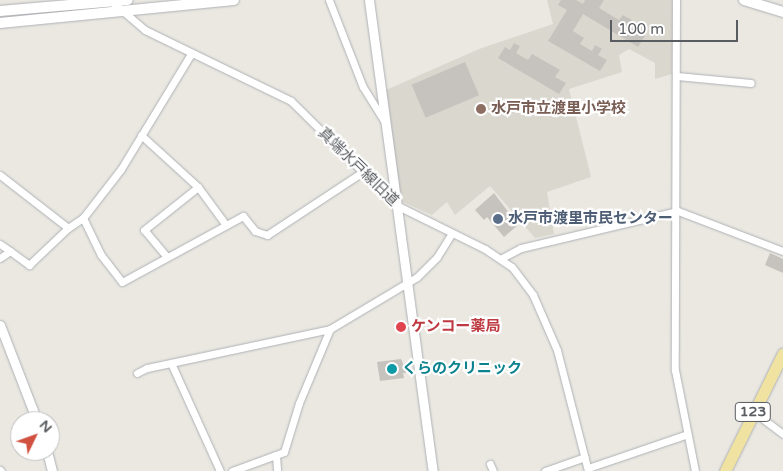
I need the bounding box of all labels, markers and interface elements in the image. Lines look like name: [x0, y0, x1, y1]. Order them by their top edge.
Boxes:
scale bar: [613, 10, 740, 42]
text: 100 m: [618, 20, 664, 38]
place label: 水戸市立渡里小学校: [491, 100, 626, 118]
marker: 水戸市立渡里小学校: [475, 103, 487, 115]
street label: 真端水戸線旧道: [314, 124, 402, 210]
place label: 水戸市渡里市民センター: [508, 210, 673, 228]
marker: 水戸市渡里市民センター: [492, 213, 504, 225]
place label: ケンコー薬局: [411, 318, 501, 336]
marker: ケンコー薬局: [395, 321, 407, 333]
place label: くらのクリニック: [402, 360, 522, 378]
marker: くらのクリニック: [386, 363, 398, 375]
road number: 123: [734, 401, 772, 424]
north arrow: [10, 411, 60, 461]
text: N: [36, 416, 56, 436]

